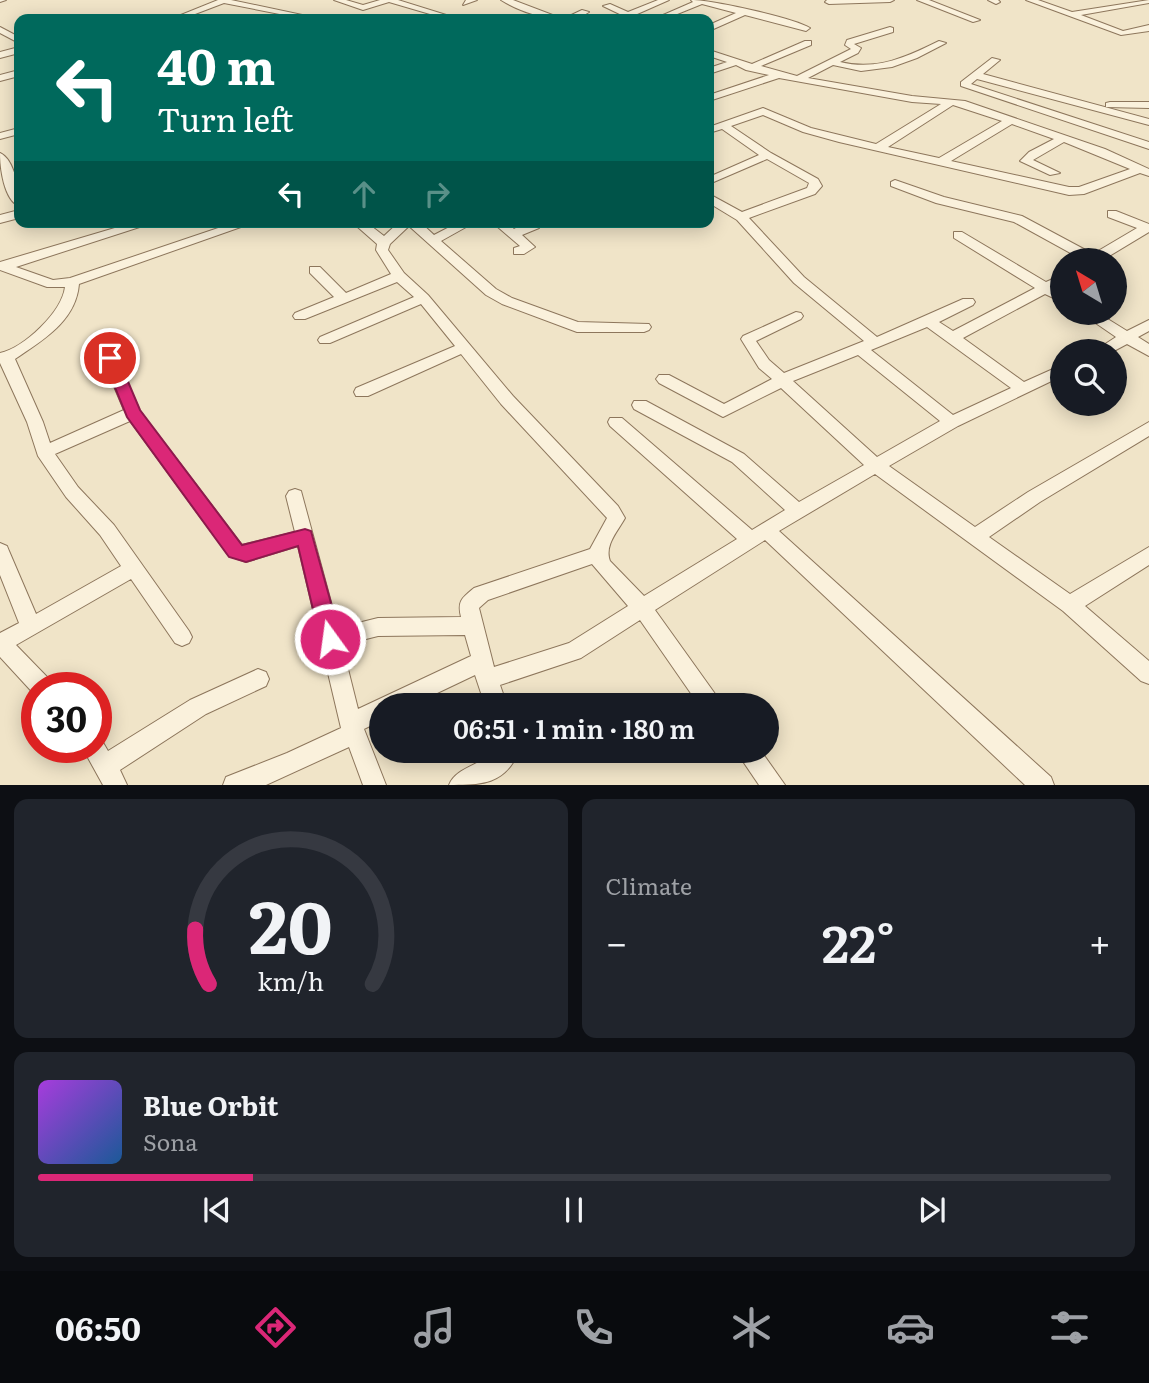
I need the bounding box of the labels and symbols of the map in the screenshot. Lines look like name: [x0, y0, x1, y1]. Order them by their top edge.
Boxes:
north arrow: [1050, 248, 1127, 326]
pin: [80, 328, 140, 388]
position arrow: [293, 602, 367, 676]
speed limit sign: 30: [21, 672, 112, 763]

